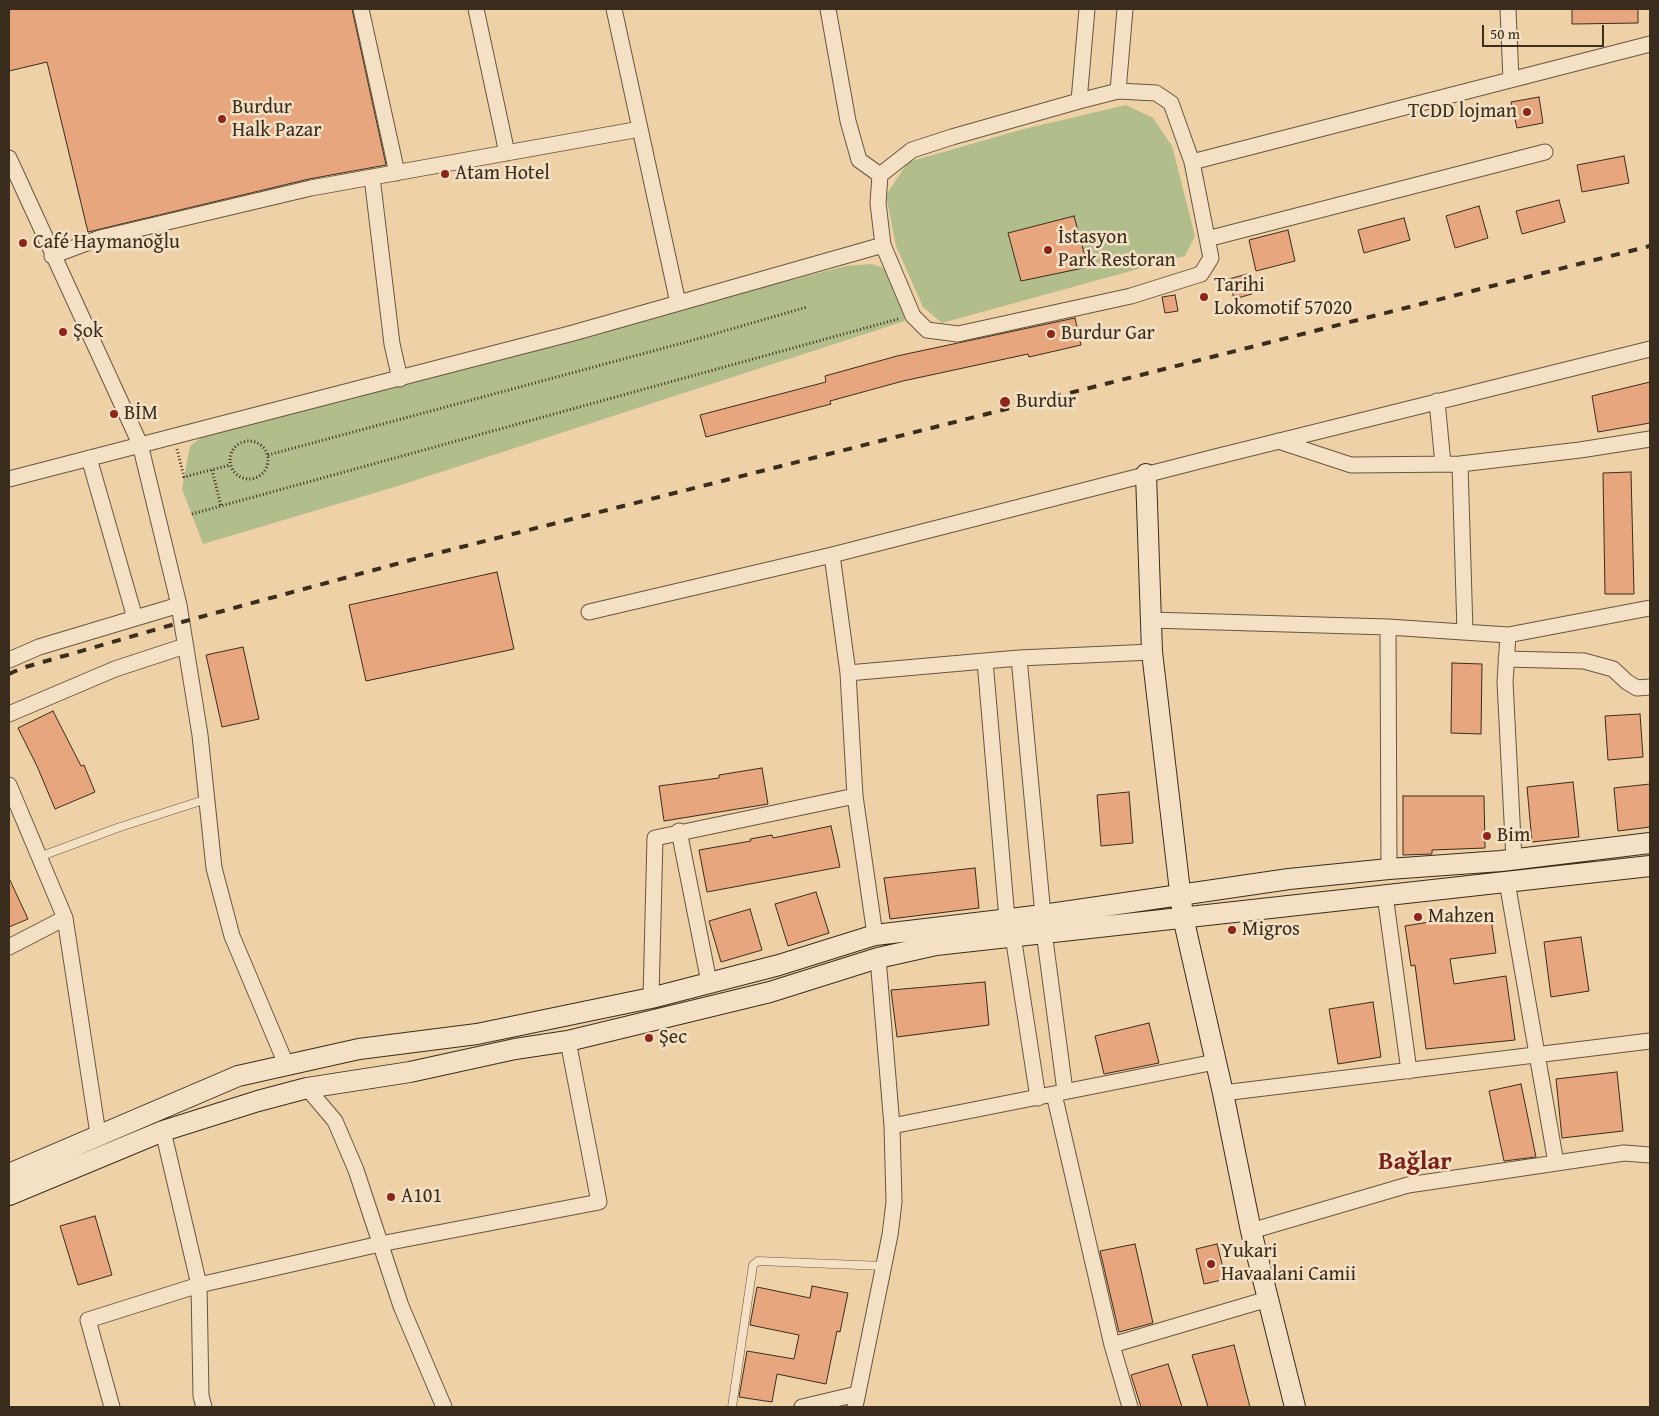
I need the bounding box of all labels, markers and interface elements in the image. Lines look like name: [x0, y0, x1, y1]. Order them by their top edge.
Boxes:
scale bar: [1484, 15, 1606, 47]
text: 50 m: [1490, 23, 1520, 44]
place label: Burdur Halk Pazar: [232, 96, 322, 143]
place label: TCDD lojman: [1408, 100, 1517, 124]
marker: TCDD lojman: [1521, 106, 1533, 118]
marker: Burdur Halk Pazar: [216, 113, 228, 125]
place label: Atam Hotel: [455, 162, 550, 186]
marker: Atam Hotel: [439, 168, 451, 180]
place label: İstasyon Park Restoran: [1058, 226, 1176, 273]
place label: Café Haymanoğlu: [33, 231, 180, 255]
marker: Café Haymanoğlu: [17, 237, 29, 249]
marker: İstasyon Park Restoran: [1042, 244, 1054, 256]
place label: Tarihi Lokomotif 57020: [1214, 274, 1352, 321]
marker: Tarihi Lokomotif 57020: [1198, 291, 1210, 303]
place label: Şok: [73, 320, 103, 344]
place label: Burdur Gar: [1061, 322, 1155, 346]
marker: Şok: [57, 326, 69, 338]
marker: Burdur Gar: [1045, 328, 1057, 340]
place label: Burdur: [1016, 390, 1076, 414]
marker: Burdur: [998, 395, 1012, 409]
place label: BİM: [124, 402, 158, 426]
marker: BİM: [108, 408, 120, 420]
place label: Bim: [1497, 824, 1530, 848]
marker: Bim: [1481, 830, 1493, 842]
place label: Mahzen: [1428, 905, 1494, 929]
marker: Mahzen: [1412, 911, 1424, 923]
place label: Migros: [1242, 918, 1300, 942]
marker: Migros: [1226, 924, 1238, 936]
place label: Şec: [659, 1026, 687, 1050]
marker: Şec: [643, 1032, 655, 1044]
district label: Bağlar: [1378, 1148, 1452, 1178]
place label: A101: [401, 1185, 442, 1209]
marker: A101: [385, 1191, 397, 1203]
place label: Yukari Havaalani Camii: [1221, 1240, 1356, 1287]
marker: Yukari Havaalani Camii: [1205, 1258, 1217, 1270]

